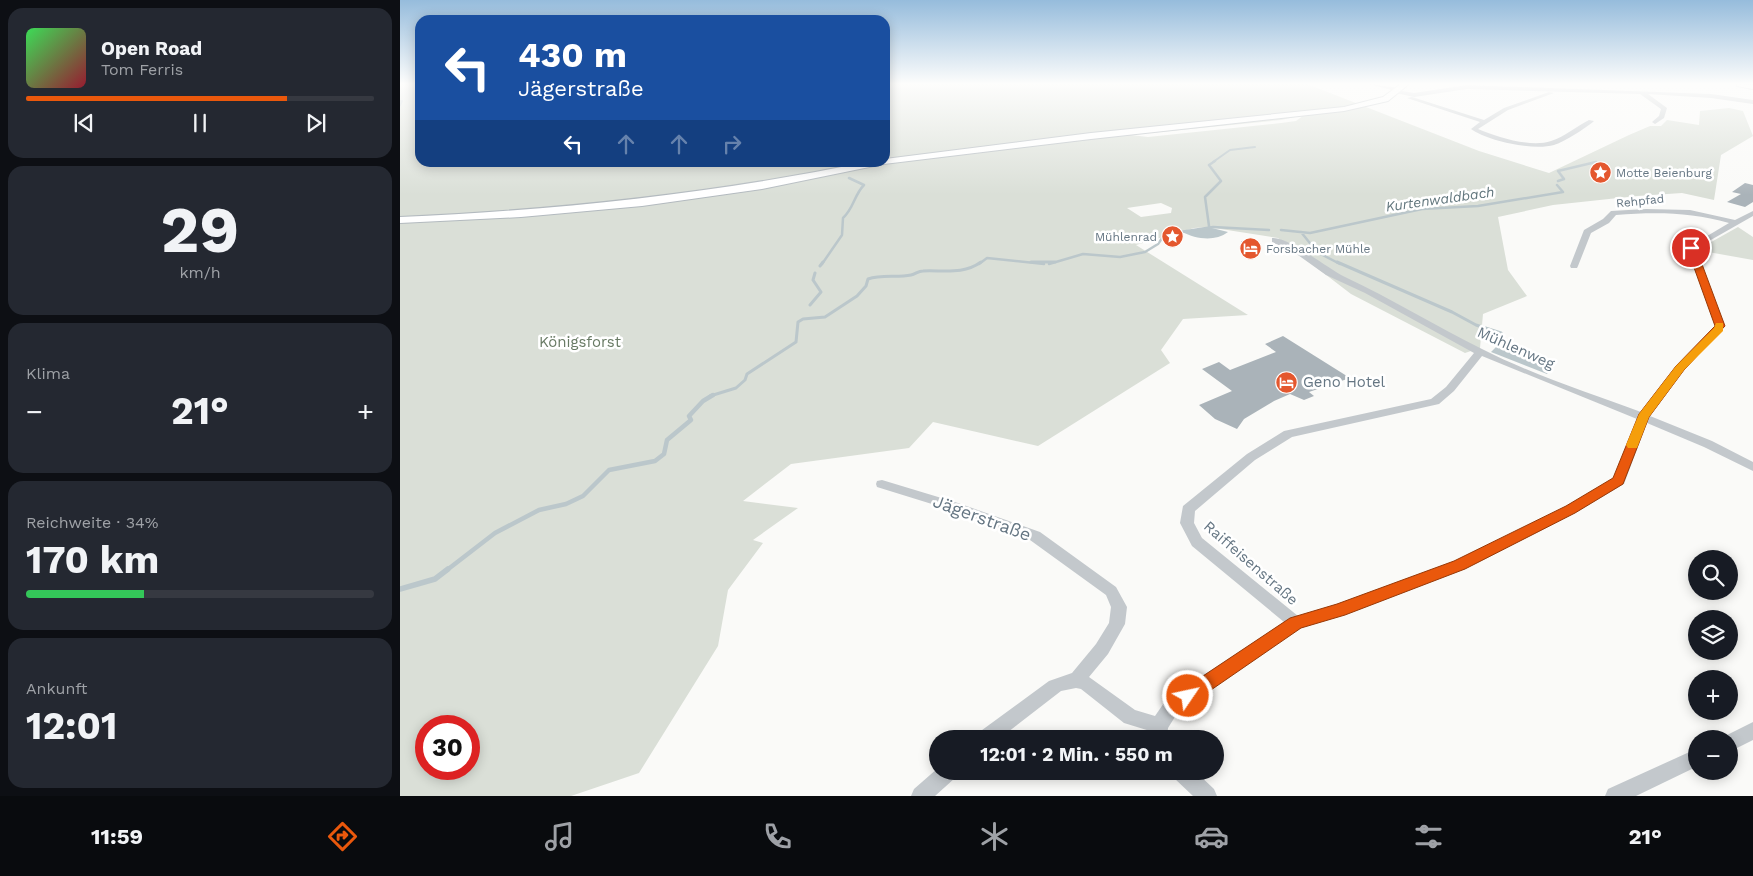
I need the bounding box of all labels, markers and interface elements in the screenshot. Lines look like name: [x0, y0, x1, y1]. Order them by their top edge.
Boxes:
text: 430 m: [518, 34, 627, 76]
icon: left: [435, 35, 500, 100]
text: Open Road: [101, 37, 202, 60]
text: Tom Ferris: [101, 60, 183, 79]
text: Jägerstraße: [518, 76, 644, 101]
icon: previous: [70, 109, 98, 137]
icon: pause: [186, 109, 214, 137]
icon: next: [302, 109, 330, 137]
icon: left: [559, 130, 587, 158]
icon: ahead: [612, 130, 640, 158]
icon: ahead: [665, 130, 693, 158]
icon: right: [718, 130, 746, 158]
place icon: Motte Beienburg: [1588, 161, 1612, 185]
place label: Motte Beienburg: [1616, 166, 1712, 180]
water label: Kurtenwaldbach: [1385, 183, 1495, 215]
text: 29: [161, 192, 239, 268]
street label: Rehpfad: [1615, 192, 1665, 210]
place icon: Mühlenrad: [1161, 225, 1185, 249]
pin: [1670, 227, 1712, 269]
place label: Mühlenrad: [1095, 230, 1157, 244]
icon: arrive: [1677, 234, 1705, 262]
hotel icon: Forsbacher Mühle: [1238, 237, 1262, 261]
place label: Forsbacher Mühle: [1266, 242, 1371, 256]
text: km/h: [179, 263, 221, 282]
street label: Mühlenweg: [1475, 323, 1557, 373]
park label: Königsforst: [539, 333, 622, 351]
text: Klima: [26, 364, 70, 383]
hotel icon: Geno Hotel: [1275, 370, 1299, 394]
place label: Geno Hotel: [1303, 373, 1386, 391]
text: 21°: [171, 389, 229, 433]
text: −: [26, 395, 43, 428]
text: +: [357, 395, 374, 428]
street label: Jägerstraße: [930, 490, 1034, 545]
text: Reichweite · 34%: [26, 513, 158, 532]
street label: Raiffeisenstraße: [1200, 517, 1302, 609]
text: 170 km: [26, 538, 159, 582]
map controls: [1688, 550, 1738, 780]
button: search: [1688, 550, 1738, 600]
button: layers: [1688, 610, 1738, 660]
position arrow: [1161, 669, 1213, 721]
button: +: [1688, 670, 1738, 720]
text: Ankunft: [26, 679, 87, 698]
text: 12:01: [26, 704, 117, 748]
speed limit sign: 30: [415, 715, 480, 780]
button: −: [1688, 730, 1738, 780]
text: 12:01 · 2 Min. · 550 m: [980, 743, 1173, 766]
icon: directions: [325, 819, 360, 854]
icon: music: [542, 819, 577, 854]
icon: phone: [760, 819, 795, 854]
icon: climate: [977, 819, 1012, 854]
icon: car: [1194, 819, 1229, 854]
icon: filters: [1411, 819, 1446, 854]
text: 11:59: [91, 824, 143, 849]
text: 21°: [1628, 824, 1662, 849]

